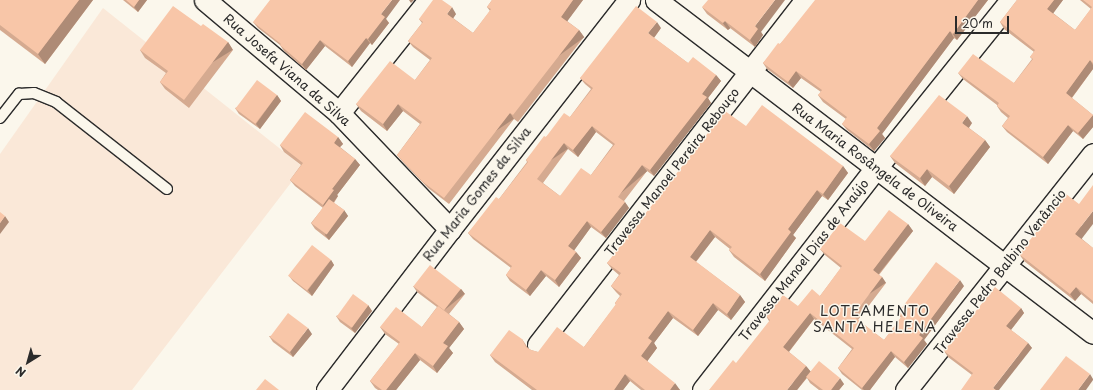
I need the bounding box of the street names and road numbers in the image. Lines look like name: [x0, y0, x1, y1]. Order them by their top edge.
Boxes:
street label: Rua Josefa Viana da Silva: [220, 10, 354, 130]
street label: Travessa Manoel Pereira Rebouço: [601, 84, 743, 260]
street label: Rua Maria Rosângela de Oliveira: [788, 99, 962, 235]
street label: Rua Maria Gomes da Silva: [419, 123, 535, 265]
street label: Travessa Manoel Dias de Araújo: [735, 175, 873, 345]
street label: Travessa Pedro Balbino Venâncio: [930, 186, 1070, 358]

